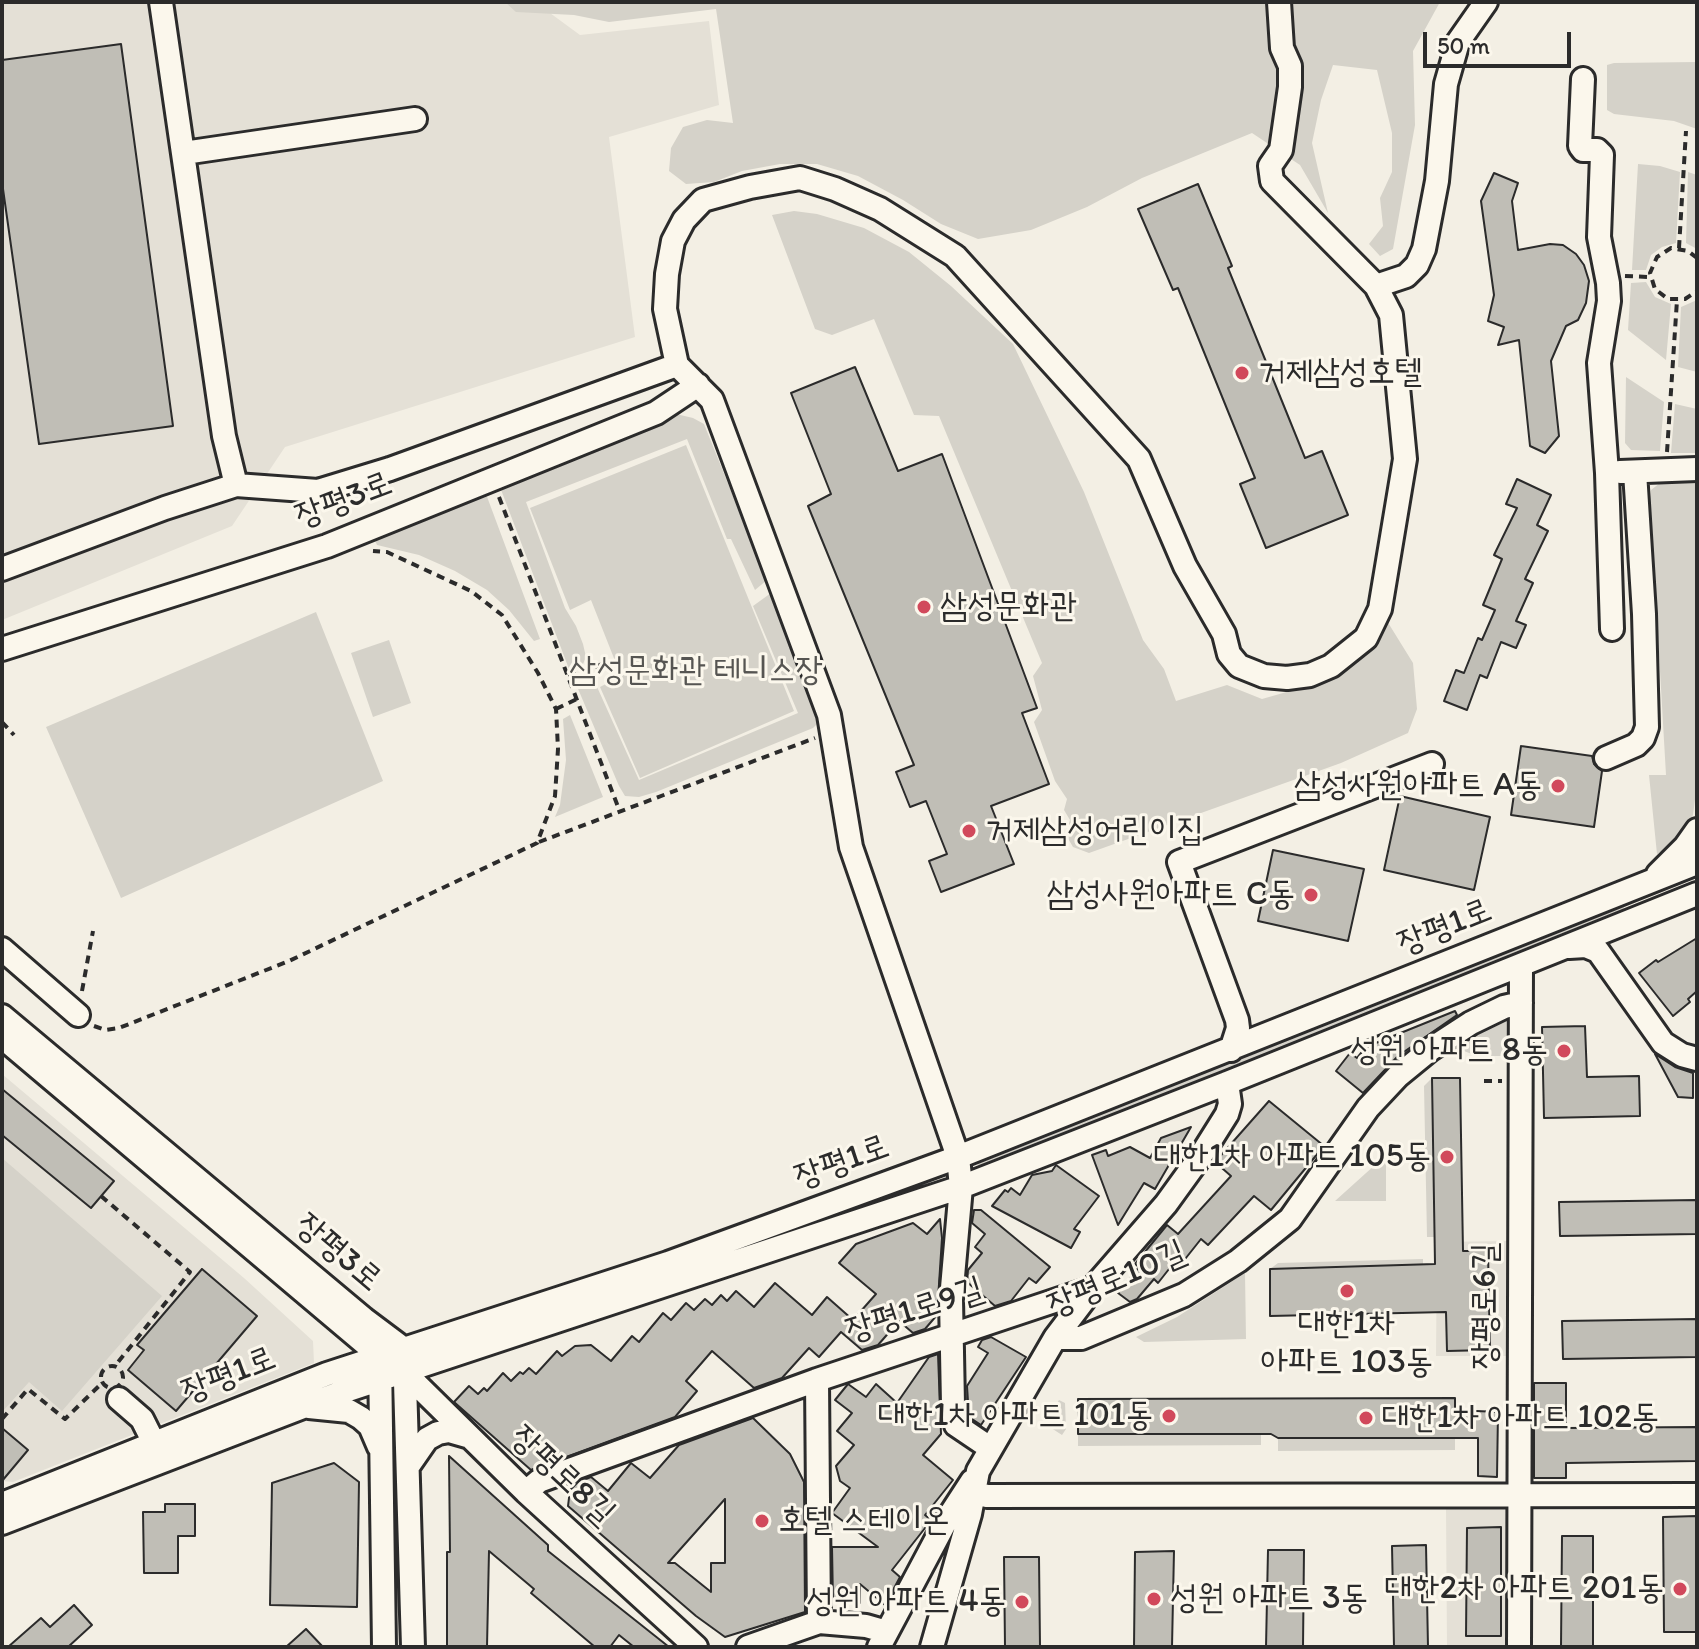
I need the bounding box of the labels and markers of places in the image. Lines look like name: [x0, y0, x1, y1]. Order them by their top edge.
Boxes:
place label: 거제삼성호텔: [1258, 353, 1422, 393]
marker: 거제삼성호텔: [1233, 364, 1251, 382]
place label: 삼성문화관: [940, 587, 1077, 627]
marker: 삼성문화관: [915, 598, 933, 616]
place label: 삼성사원아파트 A동: [1294, 766, 1542, 806]
marker: 삼성사원아파트 A동: [1549, 777, 1567, 795]
place label: 거제삼성어린이집: [985, 811, 1204, 851]
marker: 거제삼성어린이집: [960, 822, 978, 840]
place label: 삼성사원아파트 C동: [1047, 875, 1295, 915]
marker: 삼성사원아파트 C동: [1302, 886, 1320, 904]
place label: 성원 아파트 8동: [1350, 1031, 1548, 1071]
marker: 성원 아파트 8동: [1555, 1042, 1573, 1060]
place label: 대한1차 아파트 105동: [1154, 1137, 1431, 1177]
marker: 대한1차 아파트 105동: [1438, 1148, 1456, 1166]
marker: 대한1차 아파트 103동: [1338, 1282, 1356, 1300]
place label: 대한1차 아파트 103동: [1261, 1304, 1433, 1384]
place label: 대한1차 아파트 101동: [878, 1396, 1153, 1436]
place label: 대한1차 아파트 102동: [1382, 1398, 1659, 1438]
marker: 대한1차 아파트 101동: [1160, 1407, 1178, 1425]
marker: 대한1차 아파트 102동: [1357, 1409, 1375, 1427]
place label: 호텔 스테이온: [778, 1501, 950, 1541]
marker: 호텔 스테이온: [753, 1512, 771, 1530]
place label: 대한2차 아파트 201동: [1385, 1569, 1664, 1609]
place label: 성원 아파트 3동: [1170, 1579, 1368, 1619]
marker: 대한2차 아파트 201동: [1671, 1580, 1689, 1598]
place label: 성원 아파트 4동: [806, 1582, 1006, 1622]
marker: 성원 아파트 3동: [1145, 1590, 1163, 1608]
marker: 성원 아파트 4동: [1013, 1593, 1031, 1611]

